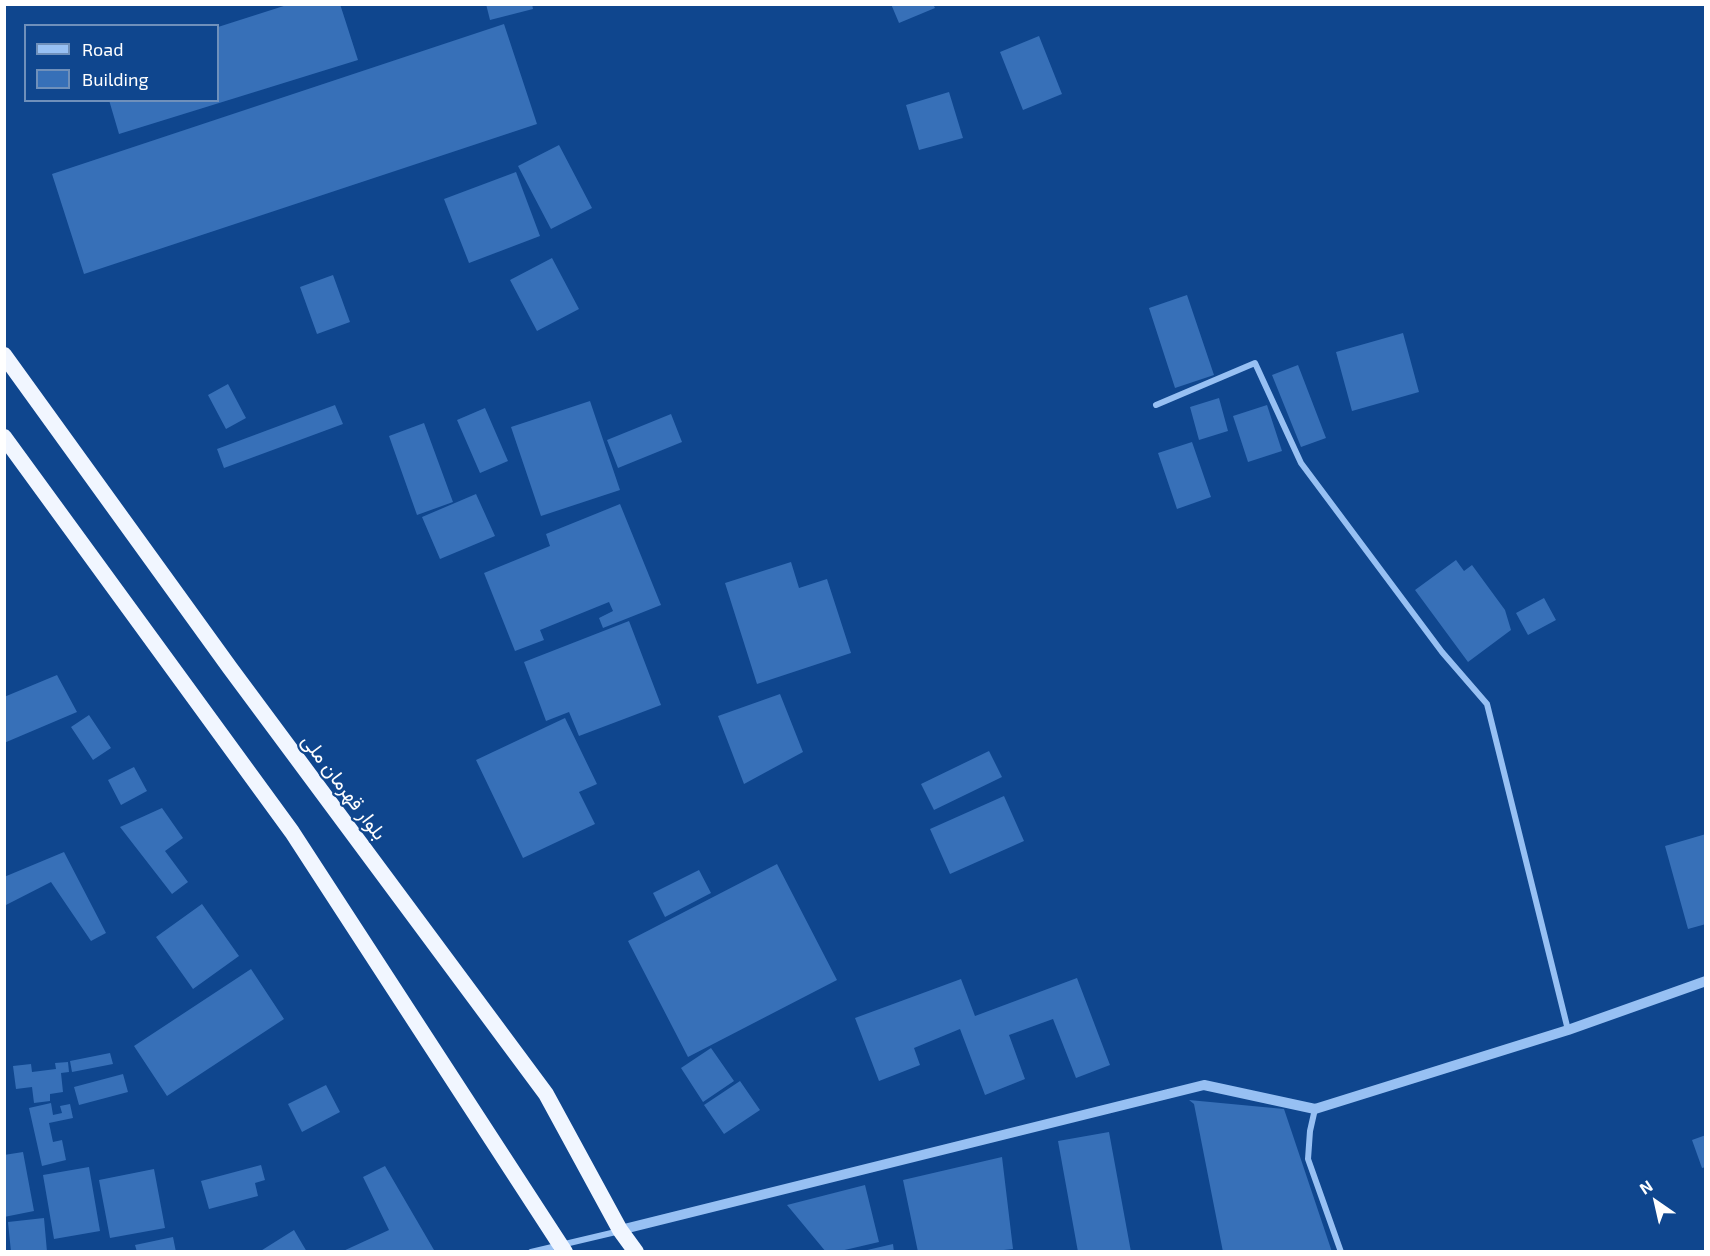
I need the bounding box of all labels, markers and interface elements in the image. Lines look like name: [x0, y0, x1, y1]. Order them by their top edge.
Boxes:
legend: [24, 24, 219, 102]
text: Road: [82, 38, 123, 60]
text: Building: [82, 68, 149, 90]
street label: بلوار قهرمان ملی: [296, 729, 392, 845]
north arrow: [1626, 1172, 1686, 1232]
text: N: [1636, 1176, 1656, 1198]

